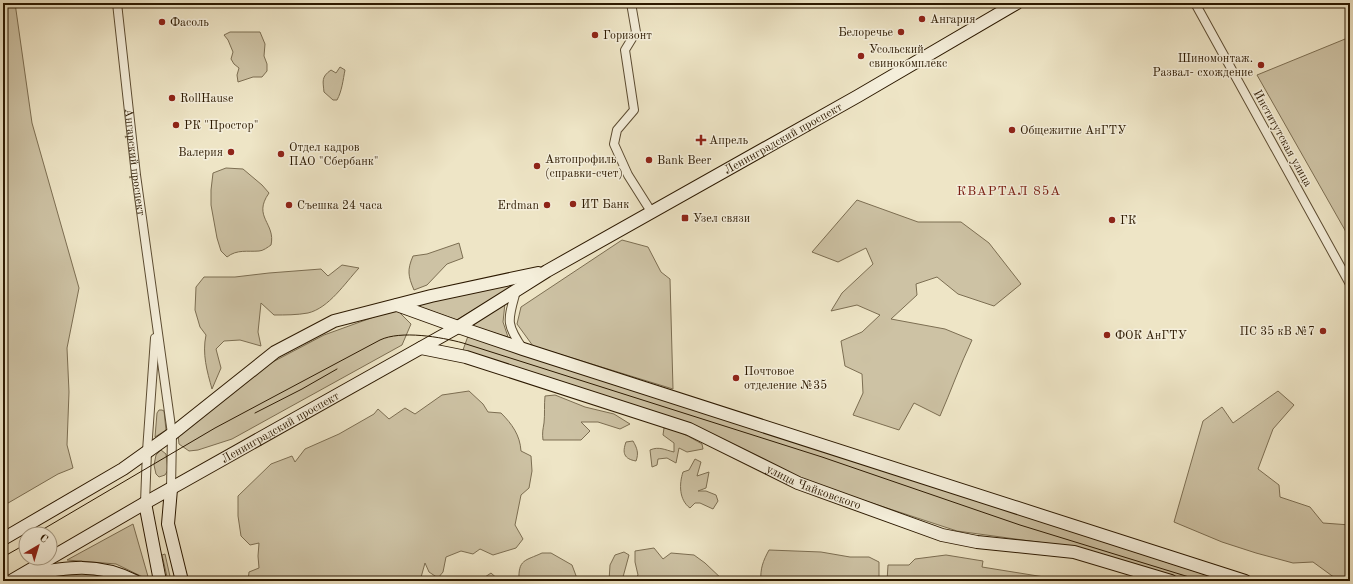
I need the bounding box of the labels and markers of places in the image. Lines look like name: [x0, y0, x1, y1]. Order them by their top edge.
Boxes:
marker: Ангария: [917, 14, 927, 24]
place label: Ангария: [930, 14, 975, 26]
marker: Фасоль: [157, 17, 167, 27]
place label: Фасоль: [170, 17, 209, 29]
place label: Белоречье: [838, 27, 893, 39]
marker: Белоречье: [896, 27, 906, 37]
marker: Горизонт: [590, 30, 600, 40]
place label: Горизонт: [603, 30, 652, 42]
place label: Усольский свинокомплекс: [869, 44, 947, 70]
marker: Усольский свинокомплекс: [856, 51, 866, 61]
place label: Шиномонтаж. Развал- схождение: [1152, 53, 1253, 79]
marker: Шиномонтаж. Развал- схождение: [1256, 60, 1266, 70]
marker: RollHause: [167, 93, 177, 103]
place label: RollHause: [180, 93, 234, 105]
marker: РК "Простор": [171, 120, 181, 130]
place label: РК "Простор": [184, 120, 258, 132]
marker: Общежитие АнГТУ: [1007, 125, 1017, 135]
place label: Общежитие АнГТУ: [1020, 125, 1126, 137]
marker: Апрель: [696, 135, 706, 145]
place label: Апрель: [709, 135, 749, 147]
place label: Отдел кадров ПАО "Сбербанк": [289, 142, 378, 168]
place label: Валерия: [178, 147, 223, 159]
marker: Валерия: [226, 147, 236, 157]
marker: Отдел кадров ПАО "Сбербанк": [276, 149, 286, 159]
place label: Автопрофиль (справки-счет): [545, 154, 623, 180]
marker: Bank Beer: [644, 155, 654, 165]
place label: Bank Beer: [657, 155, 712, 167]
marker: Автопрофиль (справки-счет): [532, 161, 542, 171]
marker: ИТ Банк: [568, 199, 578, 209]
place label: ИТ Банк: [581, 199, 629, 211]
marker: Съешка 24 часа: [284, 200, 294, 210]
place label: Съешка 24 часа: [297, 200, 382, 212]
place label: Erdman: [498, 200, 540, 212]
marker: Erdman: [542, 200, 552, 210]
marker: Узел связи: [680, 213, 690, 223]
place label: Узел связи: [693, 213, 750, 225]
marker: ГК: [1107, 215, 1117, 225]
place label: ГК: [1120, 215, 1137, 227]
place label: ПС 35 кВ №7: [1239, 325, 1315, 338]
marker: ПС 35 кВ №7: [1318, 326, 1328, 336]
marker: ФОК АнГТУ: [1102, 330, 1112, 340]
place label: ФОК АнГТУ: [1115, 330, 1187, 342]
place label: Почтовое отделение №35: [744, 366, 827, 392]
marker: Почтовое отделение №35: [731, 373, 741, 383]

